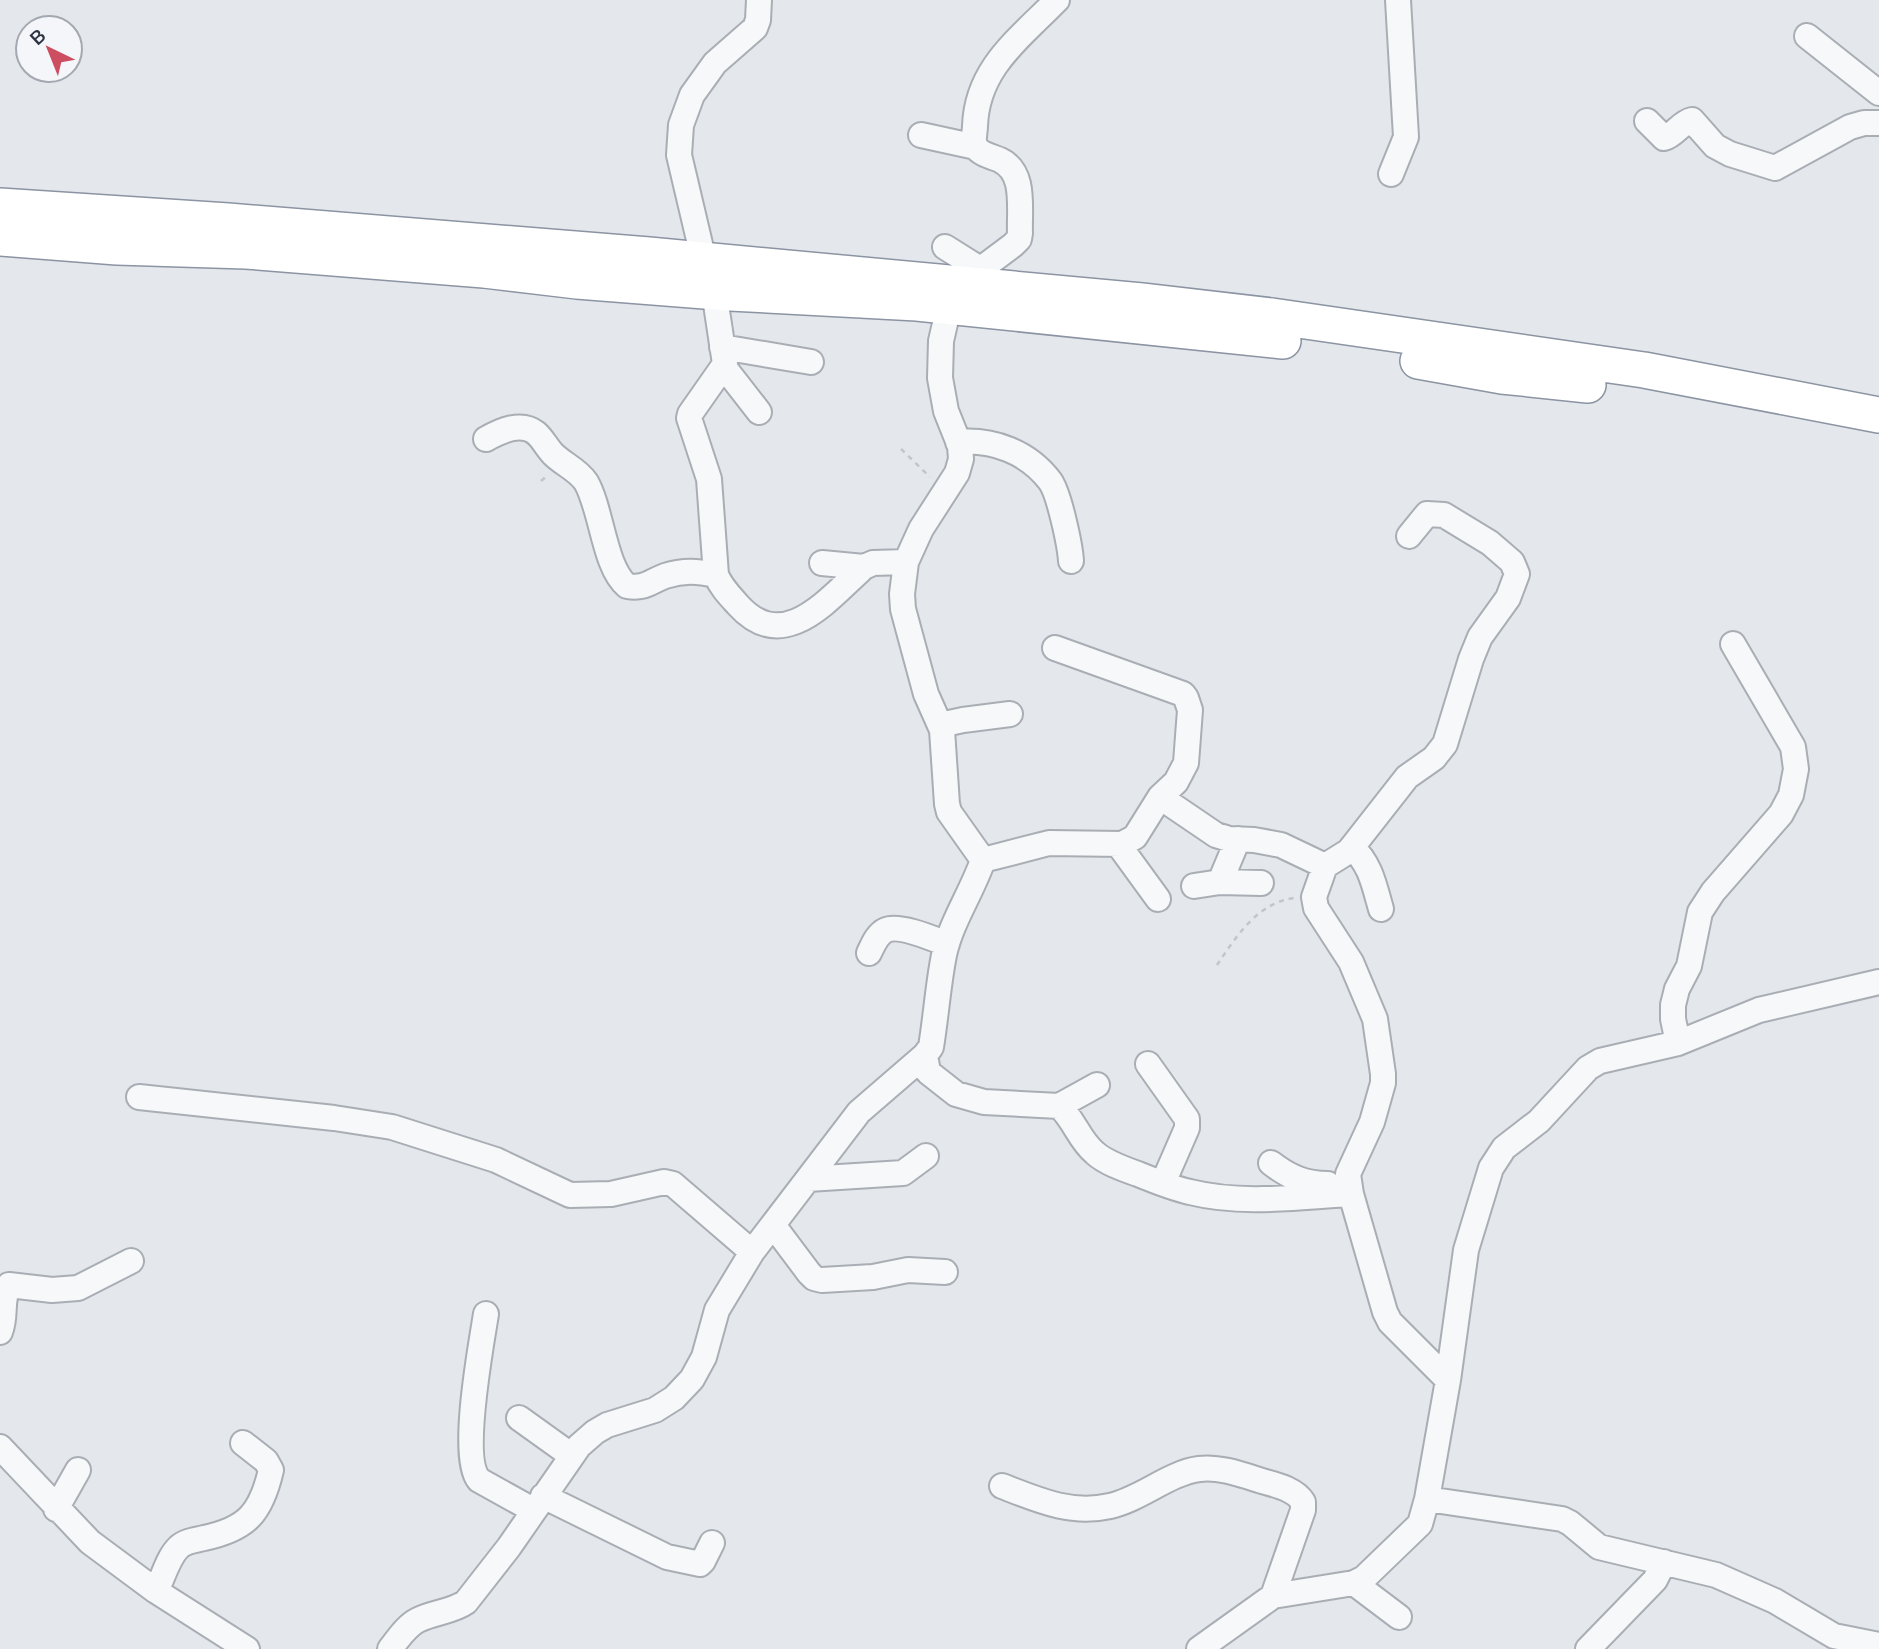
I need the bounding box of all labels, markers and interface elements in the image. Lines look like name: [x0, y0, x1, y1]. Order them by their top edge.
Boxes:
north arrow: [14, 14, 84, 84]
text: B: [24, 23, 52, 51]

